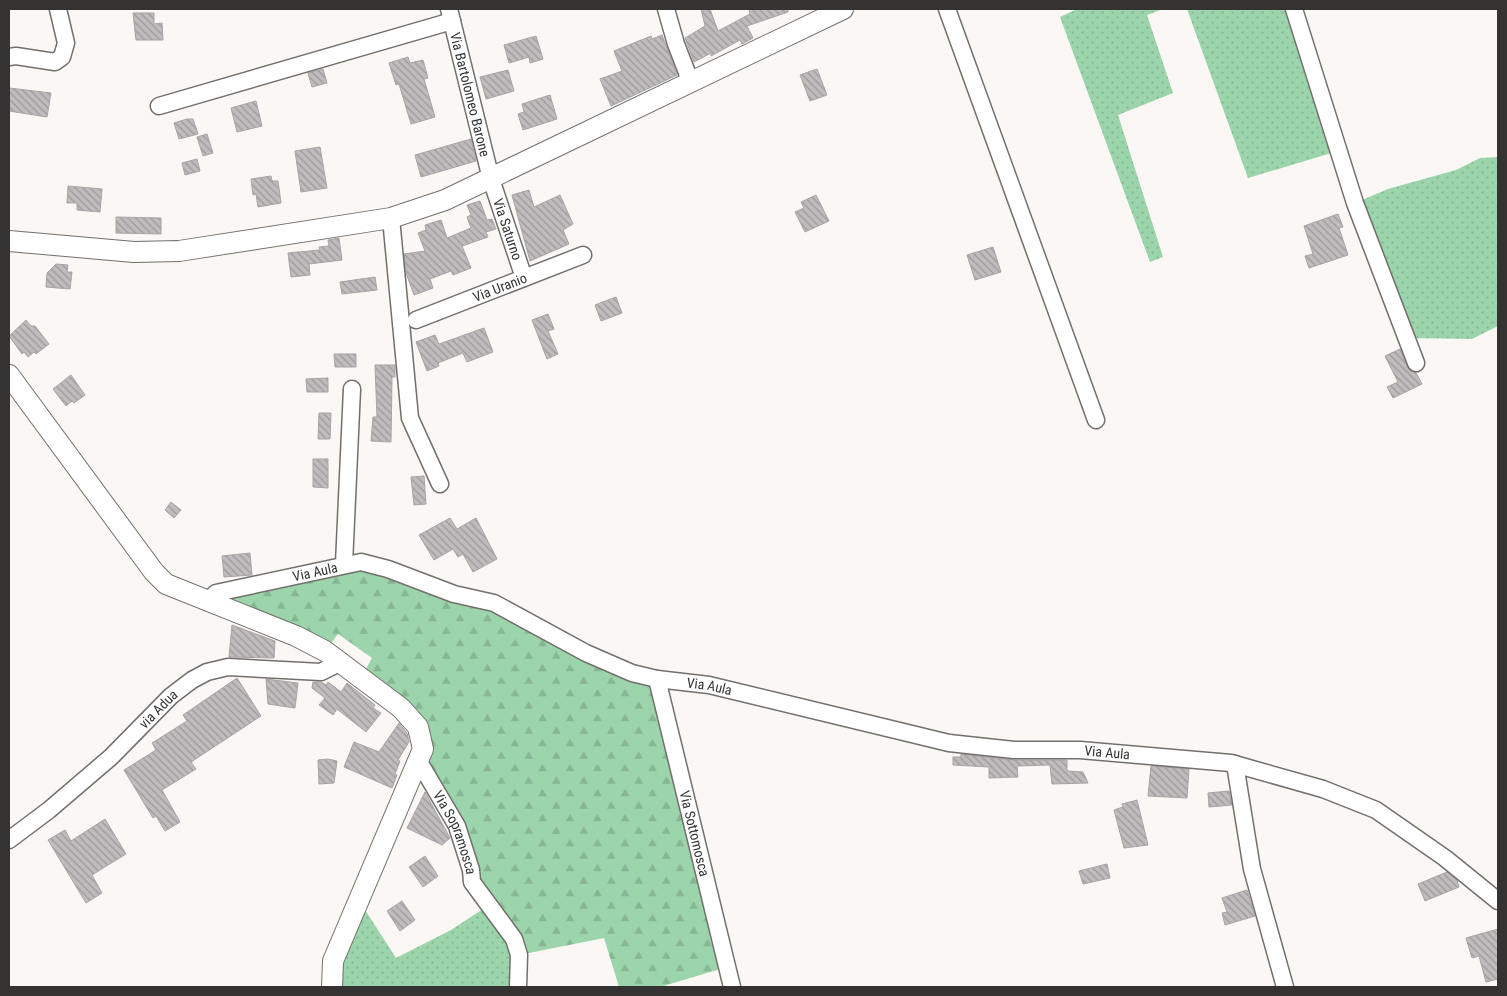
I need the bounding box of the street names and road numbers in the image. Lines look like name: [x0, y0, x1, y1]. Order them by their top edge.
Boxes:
street label: Via Bartolomeo Barone: [447, 31, 493, 159]
street label: Via Saturno: [490, 196, 525, 262]
street label: Via Uranio: [471, 270, 529, 305]
street label: Via Aula: [291, 559, 339, 584]
street label: Via Aula: [686, 675, 734, 698]
street label: via Adua: [136, 686, 180, 732]
street label: Via Aula: [1084, 742, 1131, 762]
street label: Via Sopramosca: [430, 788, 479, 875]
street label: Via Sottomosca: [676, 789, 713, 878]

